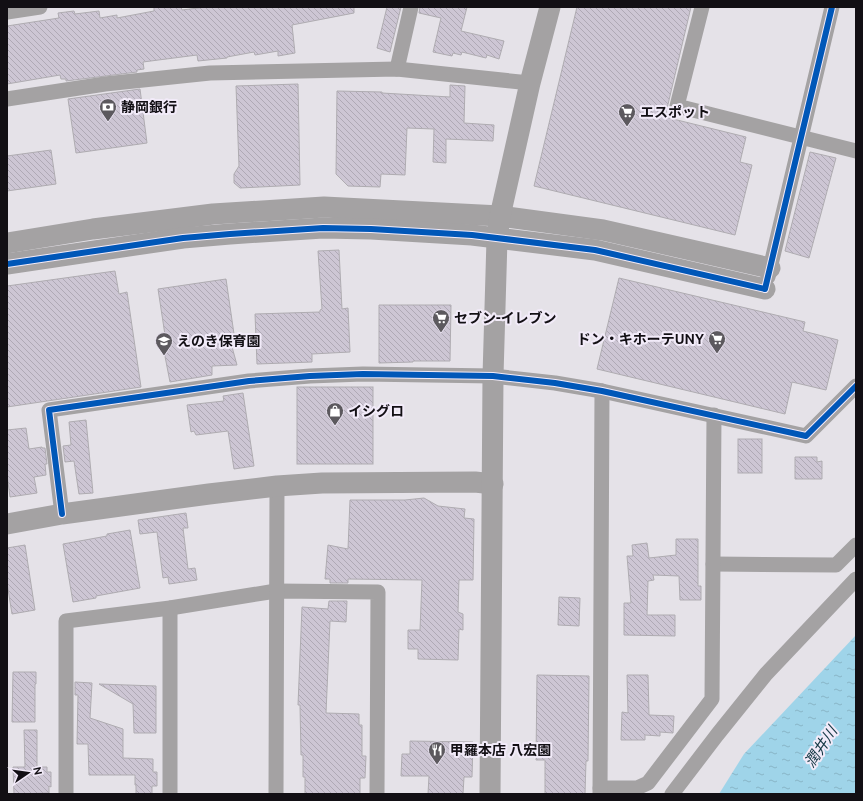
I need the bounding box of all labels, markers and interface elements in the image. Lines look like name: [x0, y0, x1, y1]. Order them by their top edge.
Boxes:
bank icon: 静岡銀行: [98, 97, 118, 122]
place label: 静岡銀行: [121, 99, 177, 115]
supermarket icon: エスポット: [617, 102, 637, 127]
place label: エスポット: [640, 104, 710, 120]
supermarket icon: セブン-イレブン: [431, 308, 451, 333]
place label: セブン-イレブン: [454, 310, 557, 326]
supermarket icon: ドン・キホーテUNY: [707, 329, 727, 354]
school or university icon: えのき保育園: [154, 331, 174, 356]
place label: ドン・キホーテUNY: [577, 331, 704, 347]
place label: えのき保育園: [177, 333, 261, 349]
shop icon: イシグロ: [325, 401, 345, 426]
place label: イシグロ: [348, 403, 404, 419]
water label: 潤井川: [801, 722, 841, 770]
restaurant icon: 甲羅本店 八宏園: [427, 740, 447, 765]
place label: 甲羅本店 八宏園: [450, 742, 551, 758]
north arrow: [8, 753, 48, 793]
text: N: [31, 765, 45, 776]

